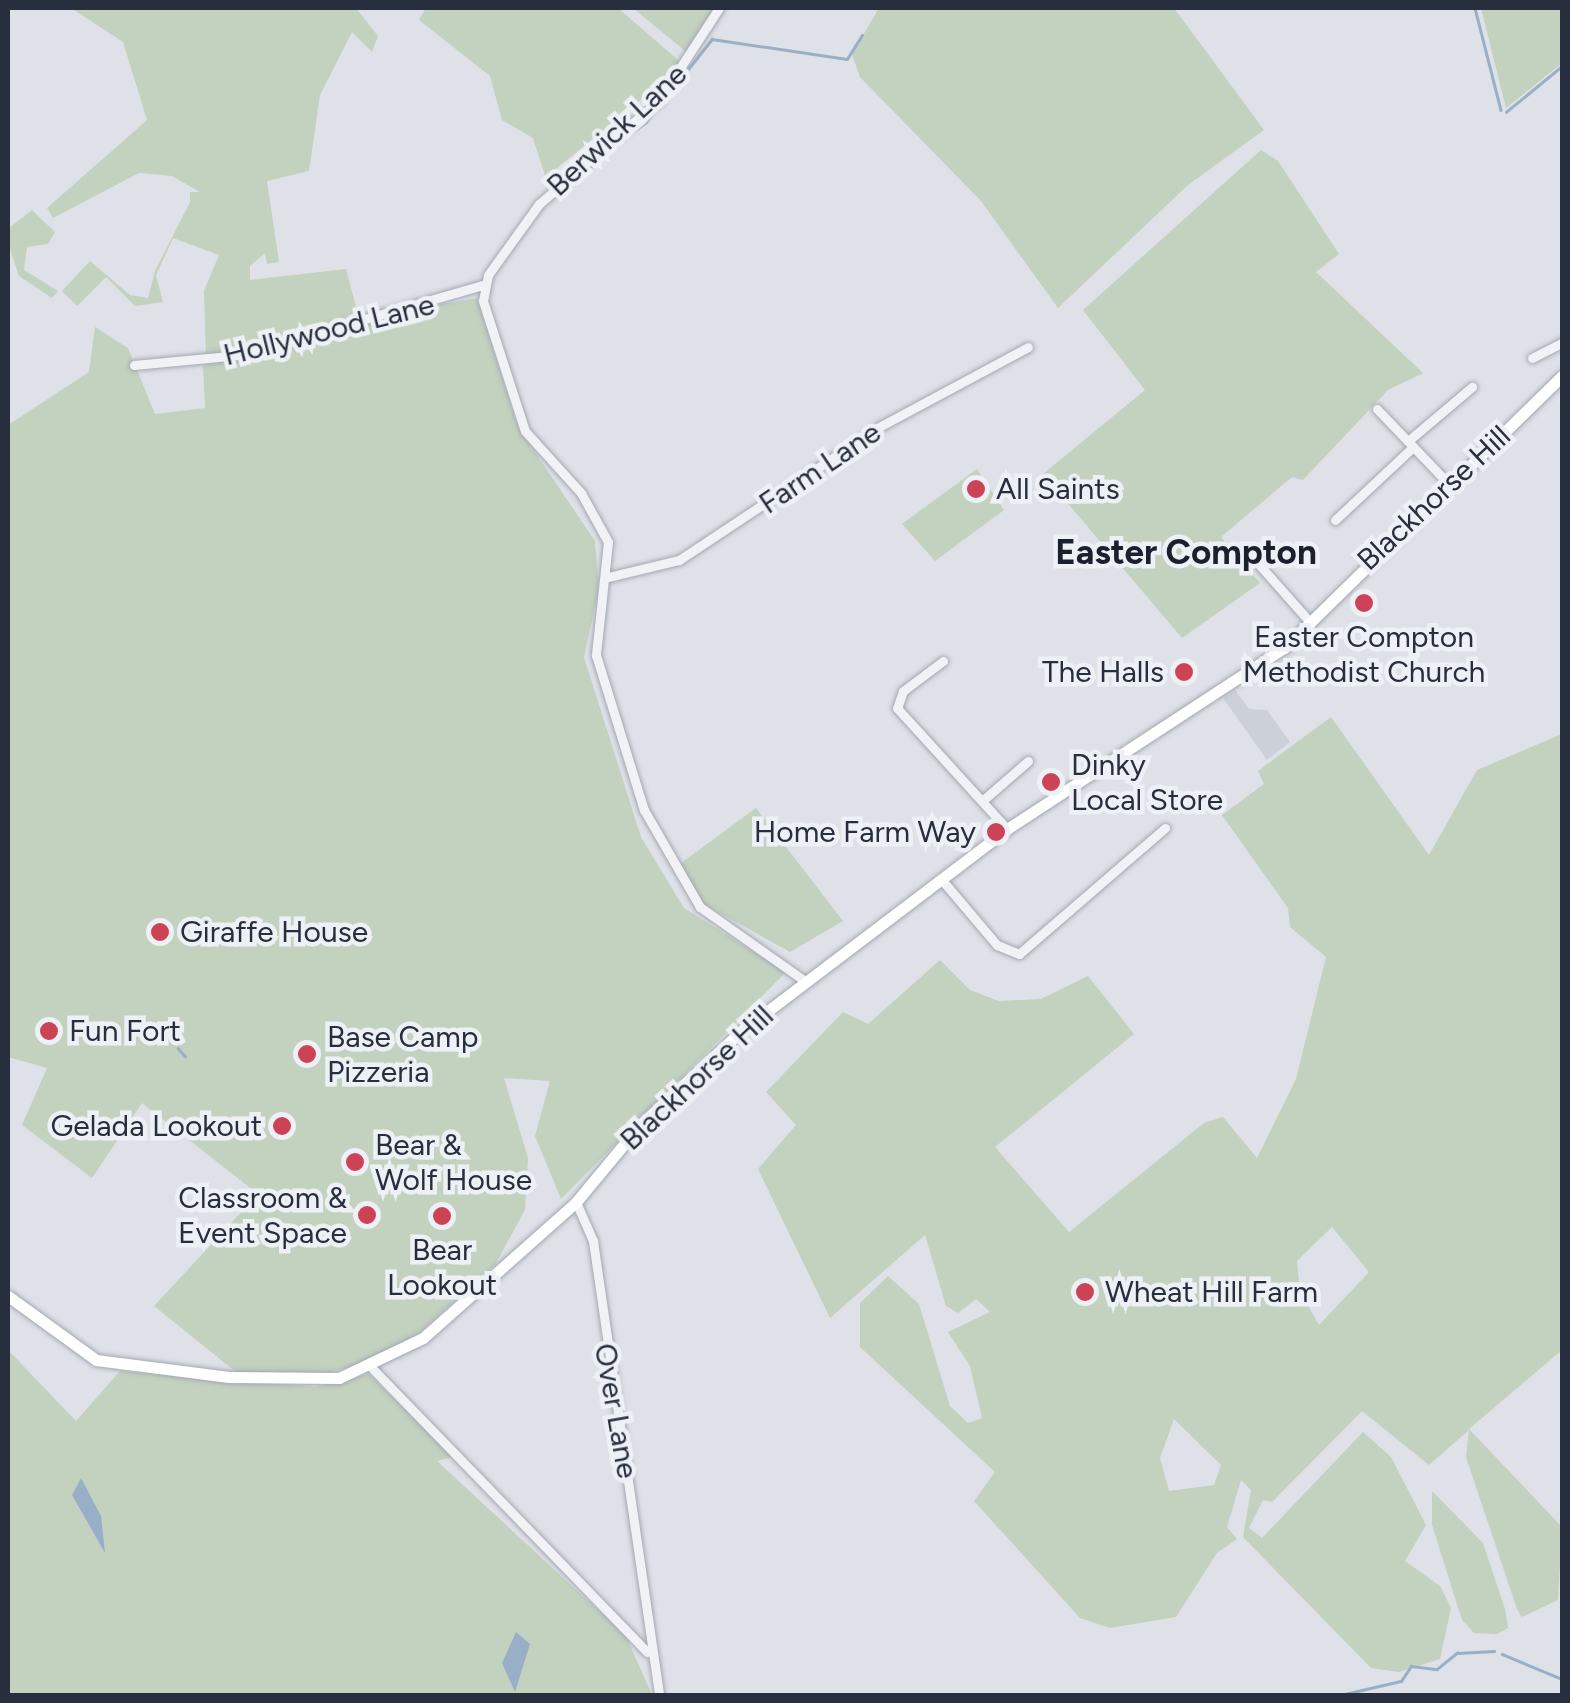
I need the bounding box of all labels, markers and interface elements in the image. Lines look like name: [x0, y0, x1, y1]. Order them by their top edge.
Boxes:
street label: Berwick Lane: [540, 56, 694, 204]
street label: Hollywood Lane: [220, 286, 438, 374]
street label: Farm Lane: [753, 414, 887, 522]
street label: Blackhorse Hill: [1350, 418, 1518, 578]
place label: All Saints: [996, 471, 1120, 507]
marker: All Saints: [965, 478, 987, 500]
district label: Easter Compton: [1055, 531, 1317, 573]
marker: Easter Compton Methodist Church: [1353, 592, 1375, 614]
place label: Easter Compton Methodist Church: [1243, 619, 1485, 690]
place label: The Halls: [1042, 654, 1164, 690]
marker: The Halls: [1173, 661, 1195, 683]
place label: Dinky Local Store: [1071, 747, 1223, 818]
marker: Dinky Local Store: [1040, 771, 1062, 793]
place label: Home Farm Way: [754, 814, 976, 850]
marker: Home Farm Way: [985, 821, 1007, 843]
place label: Giraffe House: [180, 914, 368, 950]
marker: Giraffe House: [149, 921, 171, 943]
street label: Blackhorse Hill: [613, 998, 781, 1158]
place label: Fun Fort: [69, 1013, 181, 1049]
place label: Base Camp Pizzeria: [327, 1019, 479, 1090]
marker: Fun Fort: [38, 1020, 60, 1042]
marker: Base Camp Pizzeria: [296, 1043, 318, 1065]
place label: Gelada Lookout: [51, 1108, 262, 1144]
marker: Gelada Lookout: [271, 1115, 293, 1137]
place label: Bear & Wolf House: [375, 1127, 532, 1198]
marker: Bear & Wolf House: [344, 1151, 366, 1173]
place label: Classroom & Event Space: [178, 1180, 347, 1250]
marker: Classroom & Event Space: [356, 1204, 378, 1226]
marker: Bear Lookout: [431, 1205, 453, 1227]
place label: Bear Lookout: [387, 1232, 497, 1302]
place label: Wheat Hill Farm: [1105, 1274, 1318, 1310]
marker: Wheat Hill Farm: [1074, 1281, 1096, 1303]
street label: Over Lane: [586, 1341, 646, 1481]

